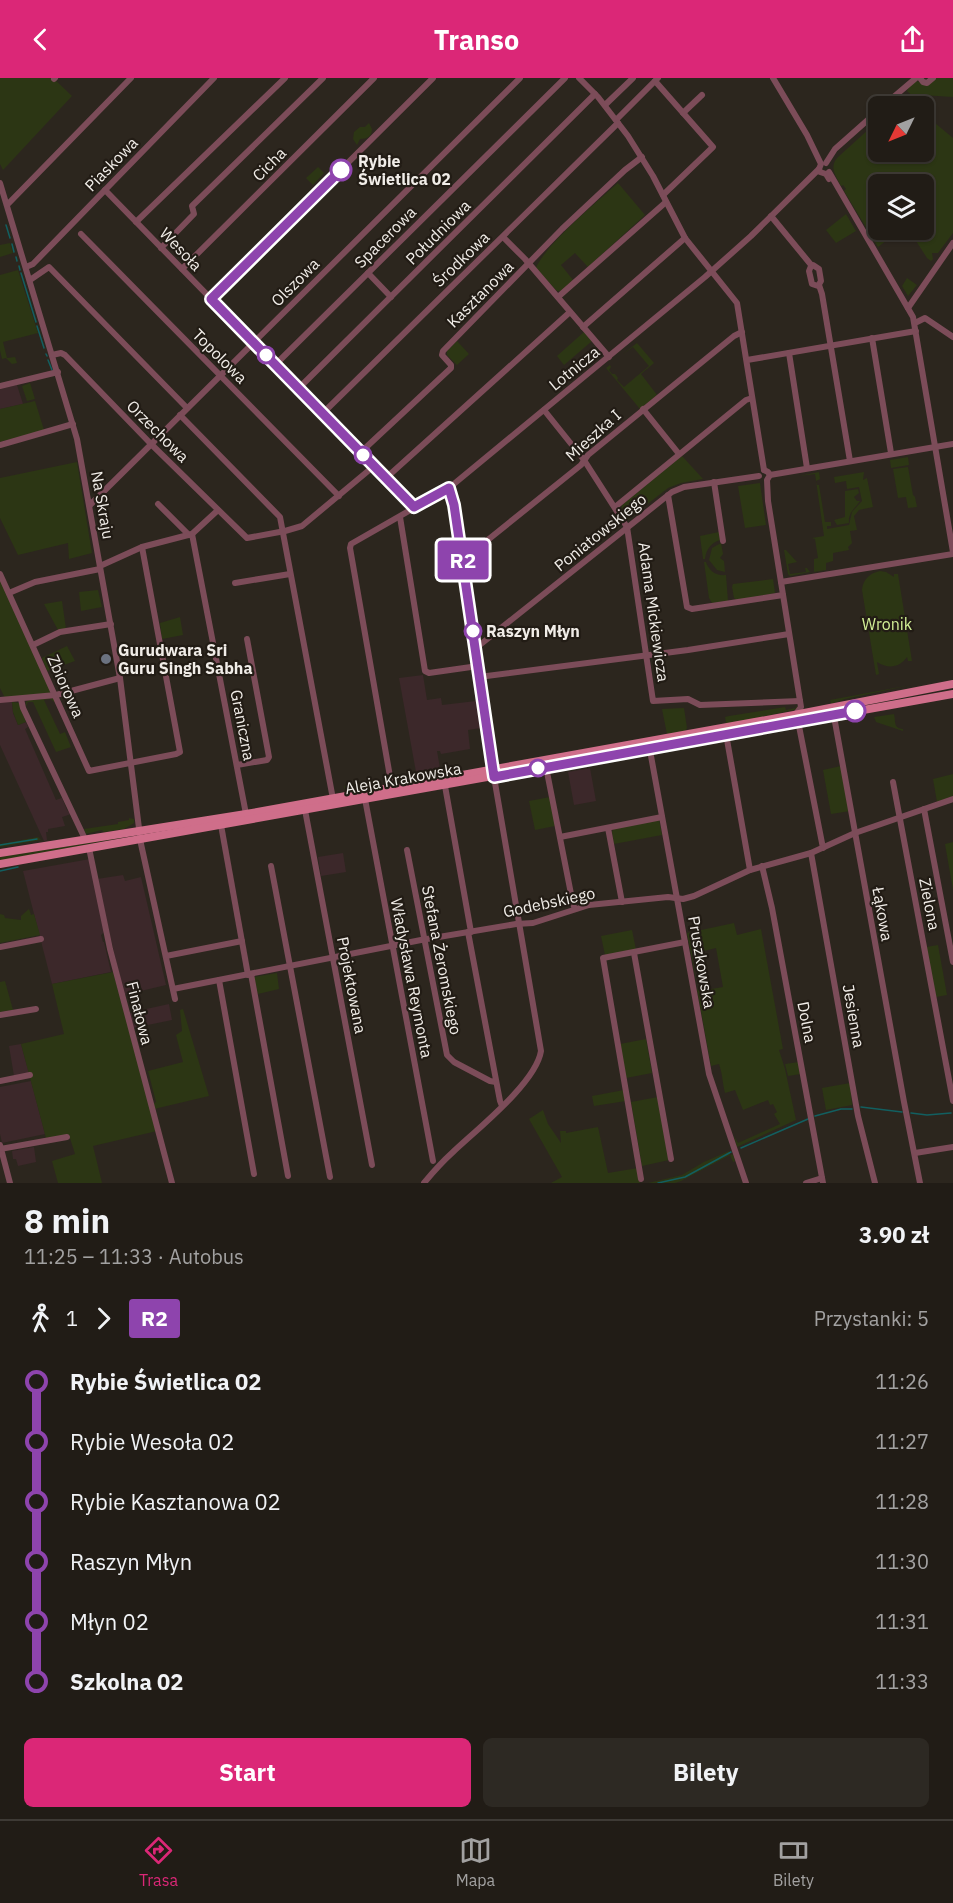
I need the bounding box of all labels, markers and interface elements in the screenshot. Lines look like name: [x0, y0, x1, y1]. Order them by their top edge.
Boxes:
text: Transo: [434, 22, 519, 57]
icon: back: [24, 23, 57, 56]
icon: share: [896, 23, 929, 56]
north arrow: [868, 96, 934, 162]
map controls: [868, 96, 934, 240]
street label: Piaskowa: [80, 132, 142, 195]
street label: Cicha: [248, 143, 290, 185]
place label: Rybie Świetlica 02: [358, 151, 451, 189]
marker: Rybie Świetlica 02: [330, 159, 352, 181]
button: layers: [868, 174, 934, 240]
street label: Południowa: [401, 195, 475, 269]
street label: Spacerowa: [350, 202, 420, 272]
street label: Wesoła: [156, 223, 207, 275]
street label: Środkowa: [428, 226, 494, 291]
street label: Olszowa: [267, 253, 324, 310]
street label: Kasztanowa: [442, 256, 518, 332]
street label: Topolowa: [188, 324, 252, 388]
street label: Lotnicza: [545, 341, 604, 395]
unlabelled marker: [257, 346, 275, 364]
street label: Orzechowa: [123, 396, 194, 467]
street label: Mieszka I: [561, 405, 625, 465]
unlabelled marker: [354, 446, 372, 464]
street label: Na Skraju: [87, 469, 119, 541]
street label: Poniatowskiego: [550, 489, 650, 575]
line badge: R2: [436, 540, 490, 580]
street label: Adama Mickiewicza: [634, 541, 674, 684]
text: R2: [450, 546, 476, 574]
park label: Wronik: [862, 614, 913, 634]
place label: Raszyn Młyn: [486, 621, 580, 641]
marker: Raszyn Młyn: [464, 622, 482, 640]
place label: Gurudwara Sri Guru Singh Sabha: [118, 640, 253, 678]
street label: Zbiorowa: [43, 651, 89, 721]
marker: Gurudwara Sri Guru Singh Sabha: [99, 652, 113, 666]
street label: Graniczna: [226, 688, 260, 763]
unlabelled marker: [844, 700, 866, 722]
street label: Aleja Krakowska: [343, 758, 463, 798]
unlabelled marker: [529, 759, 547, 777]
street label: Zielona: [915, 876, 945, 932]
street label: Godebskiego: [501, 882, 597, 922]
street label: Stefana Żeromskiego: [418, 884, 466, 1036]
street label: Łąkowa: [868, 884, 898, 943]
street label: Władysława Reymonta: [387, 896, 437, 1060]
street label: Pruszkowska: [684, 914, 720, 1010]
street label: Projektowana: [333, 935, 371, 1035]
street label: Finałowa: [122, 979, 158, 1047]
street label: Jesienna: [839, 983, 870, 1050]
street label: Dolna: [793, 1000, 821, 1045]
text: 8 min: [24, 1199, 110, 1242]
text: 3.90 zł: [859, 1220, 929, 1249]
text: 11:25 – 11:33 · Autobus: [24, 1243, 244, 1270]
icon: walk: [24, 1302, 57, 1335]
icon: forward: [87, 1302, 120, 1335]
text: R2: [141, 1304, 168, 1332]
text: 1: [66, 1305, 78, 1332]
text: Przystanki: 5: [814, 1305, 929, 1332]
text: Rybie Świetlica 02: [70, 1367, 261, 1396]
text: 11:26: [875, 1368, 929, 1395]
text: Rybie Wesoła 02: [70, 1427, 234, 1456]
text: 11:27: [875, 1428, 929, 1455]
text: Rybie Kasztanowa 02: [70, 1487, 281, 1516]
text: 11:28: [875, 1488, 929, 1515]
text: Raszyn Młyn: [70, 1547, 192, 1576]
text: 11:30: [875, 1548, 929, 1575]
text: Młyn 02: [70, 1607, 149, 1636]
text: 11:31: [875, 1608, 929, 1635]
text: Szkolna 02: [70, 1667, 184, 1696]
text: 11:33: [875, 1668, 929, 1695]
button: Start: [24, 1738, 471, 1807]
button: Bilety: [483, 1738, 929, 1807]
tab: Trasa: [139, 1834, 178, 1890]
tab: Mapa: [456, 1834, 495, 1890]
tab: Bilety: [773, 1834, 814, 1890]

